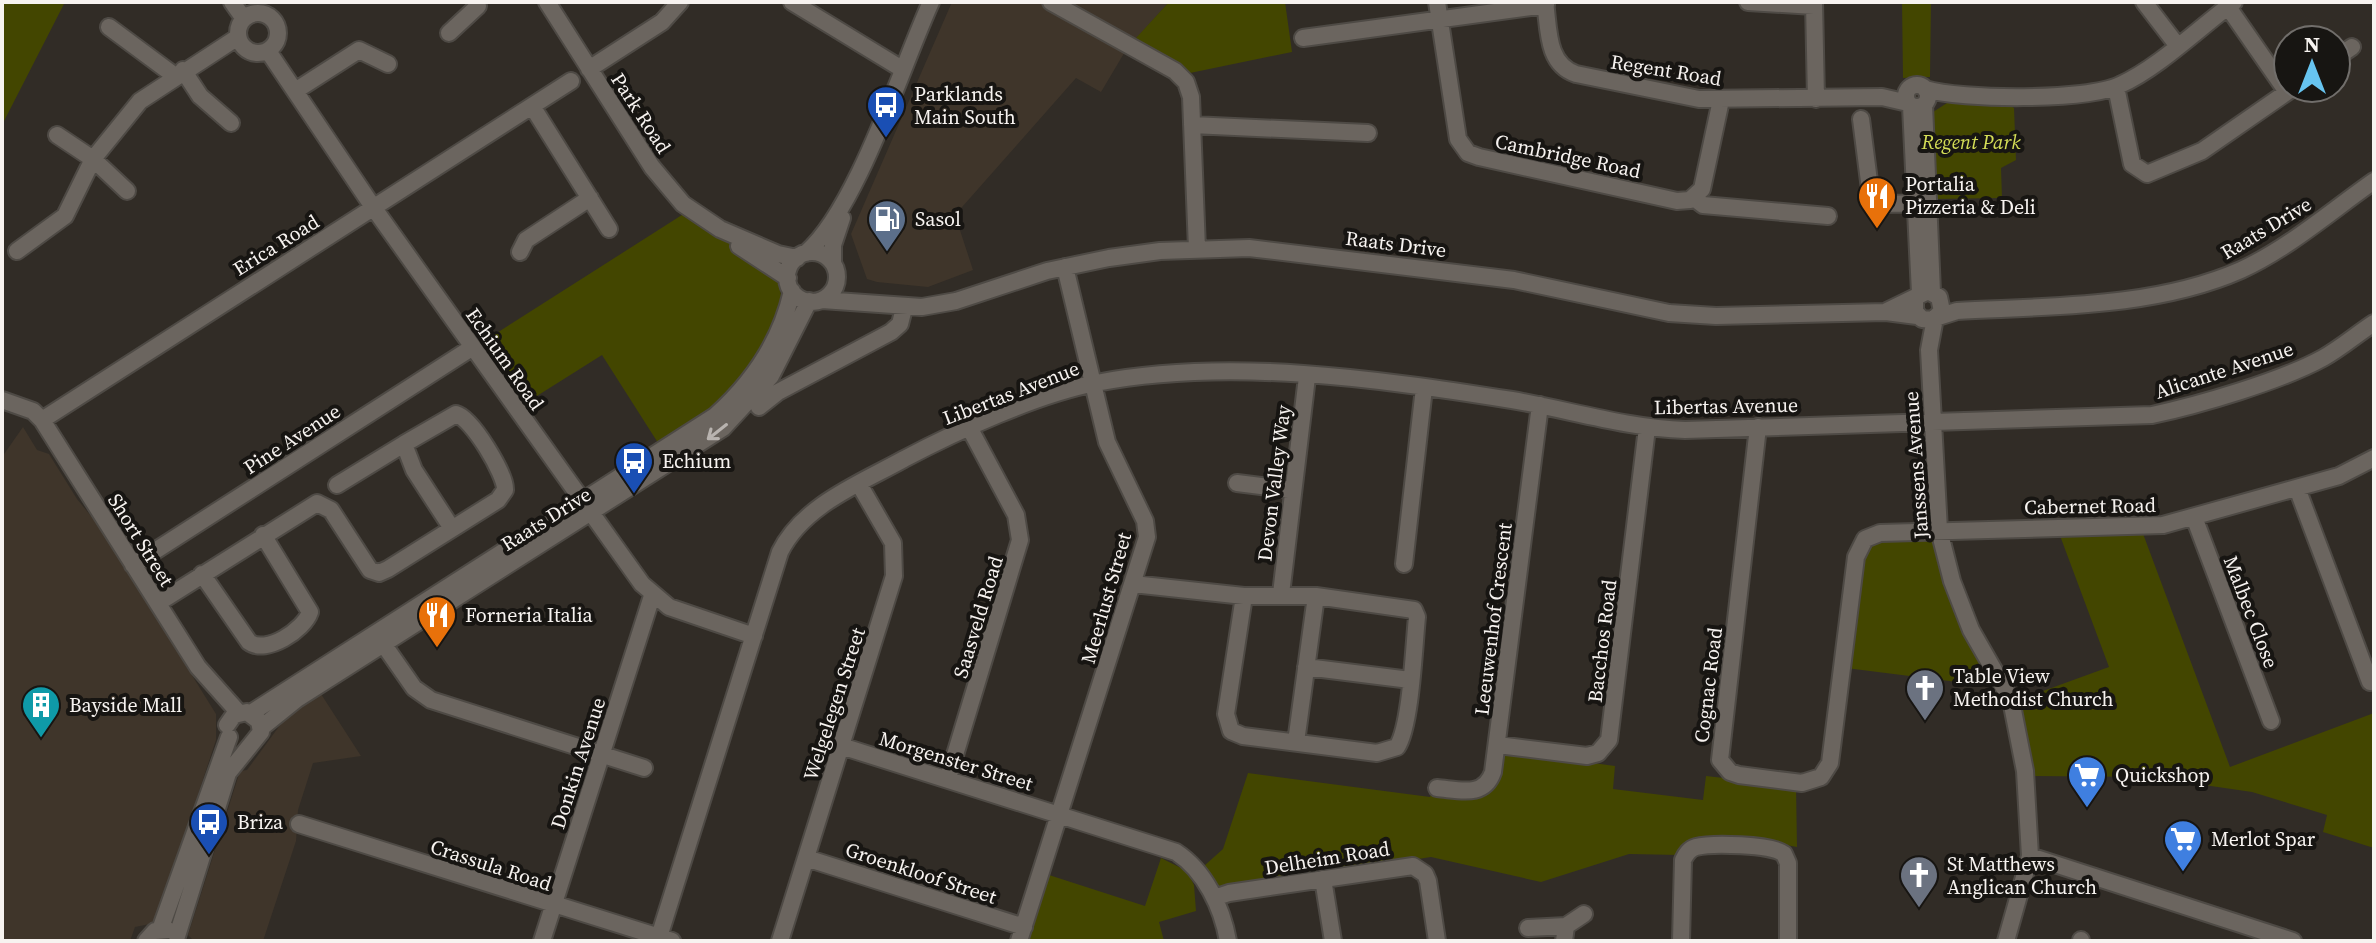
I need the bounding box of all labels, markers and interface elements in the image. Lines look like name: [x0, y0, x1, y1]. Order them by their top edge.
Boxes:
north arrow: [2272, 24, 2352, 104]
text: N: [2304, 29, 2320, 59]
street label: Regent Road: [1609, 47, 1724, 93]
street label: Park Road: [604, 67, 678, 159]
place label: Parklands Main South: [914, 80, 1016, 131]
bus stop icon: Parklands Main South: [865, 84, 907, 139]
street label: Cambridge Road: [1493, 127, 1644, 185]
park label: Regent Park: [1920, 128, 2021, 156]
place label: Portalia Pizzeria & Deli: [1905, 170, 2036, 221]
restaurant icon: Portalia Pizzeria & Deli: [1856, 175, 1898, 230]
street label: Raats Drive: [2215, 190, 2317, 266]
fuel station icon: Sasol: [866, 198, 908, 253]
place label: Sasol: [915, 205, 961, 233]
street label: Erica Road: [228, 207, 325, 282]
street label: Raats Drive: [1344, 224, 1448, 264]
street label: Echium Road: [459, 302, 551, 416]
street label: Alicante Avenue: [2151, 334, 2297, 406]
street label: Libertas Avenue: [939, 354, 1083, 432]
street label: Janssens Avenue: [1897, 390, 1935, 541]
street label: Libertas Avenue: [1654, 391, 1798, 421]
street label: Pine Avenue: [238, 397, 346, 481]
street label: Devon Valley Way: [1251, 402, 1298, 563]
one-way arrow: [707, 423, 728, 441]
bus stop icon: Echium: [613, 440, 655, 495]
place label: Echium: [662, 447, 731, 475]
street label: Raats Drive: [496, 480, 596, 558]
street label: Short Street: [101, 488, 181, 592]
street label: Cabernet Road: [2024, 491, 2157, 521]
street label: Leeuwenhof Crescent: [1467, 521, 1519, 717]
street label: Meerlust Street: [1074, 529, 1138, 667]
street label: Saasveld Road: [946, 552, 1010, 681]
street label: Malbec Close: [2217, 552, 2285, 672]
street label: Bacchos Road: [1581, 577, 1624, 704]
restaurant icon: Forneria Italia: [416, 594, 458, 649]
place label: Forneria Italia: [465, 601, 594, 629]
street label: Welgelegen Street: [796, 624, 872, 784]
street label: Cognac Road: [1687, 625, 1729, 744]
place label: Table View Methodist Church: [1953, 662, 2114, 713]
church icon: Table View Methodist Church: [1904, 667, 1946, 722]
building icon: Bayside Mall: [20, 684, 62, 739]
place label: Bayside Mall: [69, 691, 182, 719]
street label: Donkin Avenue: [544, 694, 612, 832]
street label: Morgenster Street: [876, 724, 1037, 798]
supermarket icon: Quickshop: [2066, 754, 2108, 809]
place label: Quickshop: [2115, 761, 2210, 789]
bus stop icon: Briza: [188, 801, 230, 856]
place label: Briza: [237, 808, 284, 836]
supermarket icon: Merlot Spar: [2162, 818, 2204, 873]
place label: Merlot Spar: [2211, 825, 2316, 853]
street label: Crassula Road: [427, 832, 556, 898]
street label: Delheim Road: [1262, 834, 1392, 882]
street label: Groenkloof Street: [842, 835, 1001, 911]
place label: St Matthews Anglican Church: [1947, 850, 2097, 901]
church icon: St Matthews Anglican Church: [1898, 854, 1940, 909]

